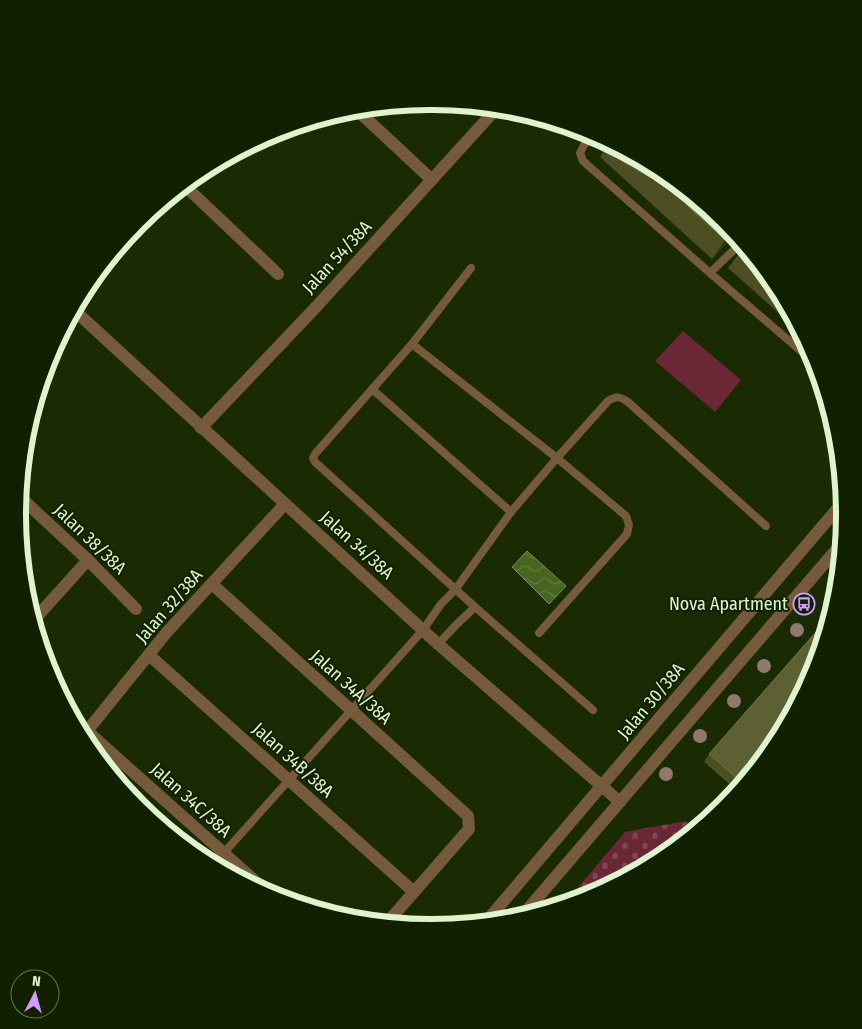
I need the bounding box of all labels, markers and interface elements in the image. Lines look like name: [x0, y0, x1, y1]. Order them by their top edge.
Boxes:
street label: Jalan 54/38A: [298, 216, 377, 298]
street label: Jalan 38/38A: [49, 499, 131, 579]
street label: Jalan 34/38A: [316, 506, 399, 584]
street label: Jalan 32/38A: [131, 564, 208, 648]
bus stop icon: Nova Apartment: [792, 592, 816, 616]
place label: Nova Apartment: [669, 593, 788, 615]
street label: Jalan 34A/38A: [306, 645, 396, 729]
street label: Jalan 30/38A: [613, 658, 690, 744]
street label: Jalan 34B/38A: [248, 718, 339, 803]
street label: Jalan 34C/38A: [146, 758, 236, 842]
north arrow: [10, 969, 60, 1019]
text: N: [31, 973, 41, 990]

